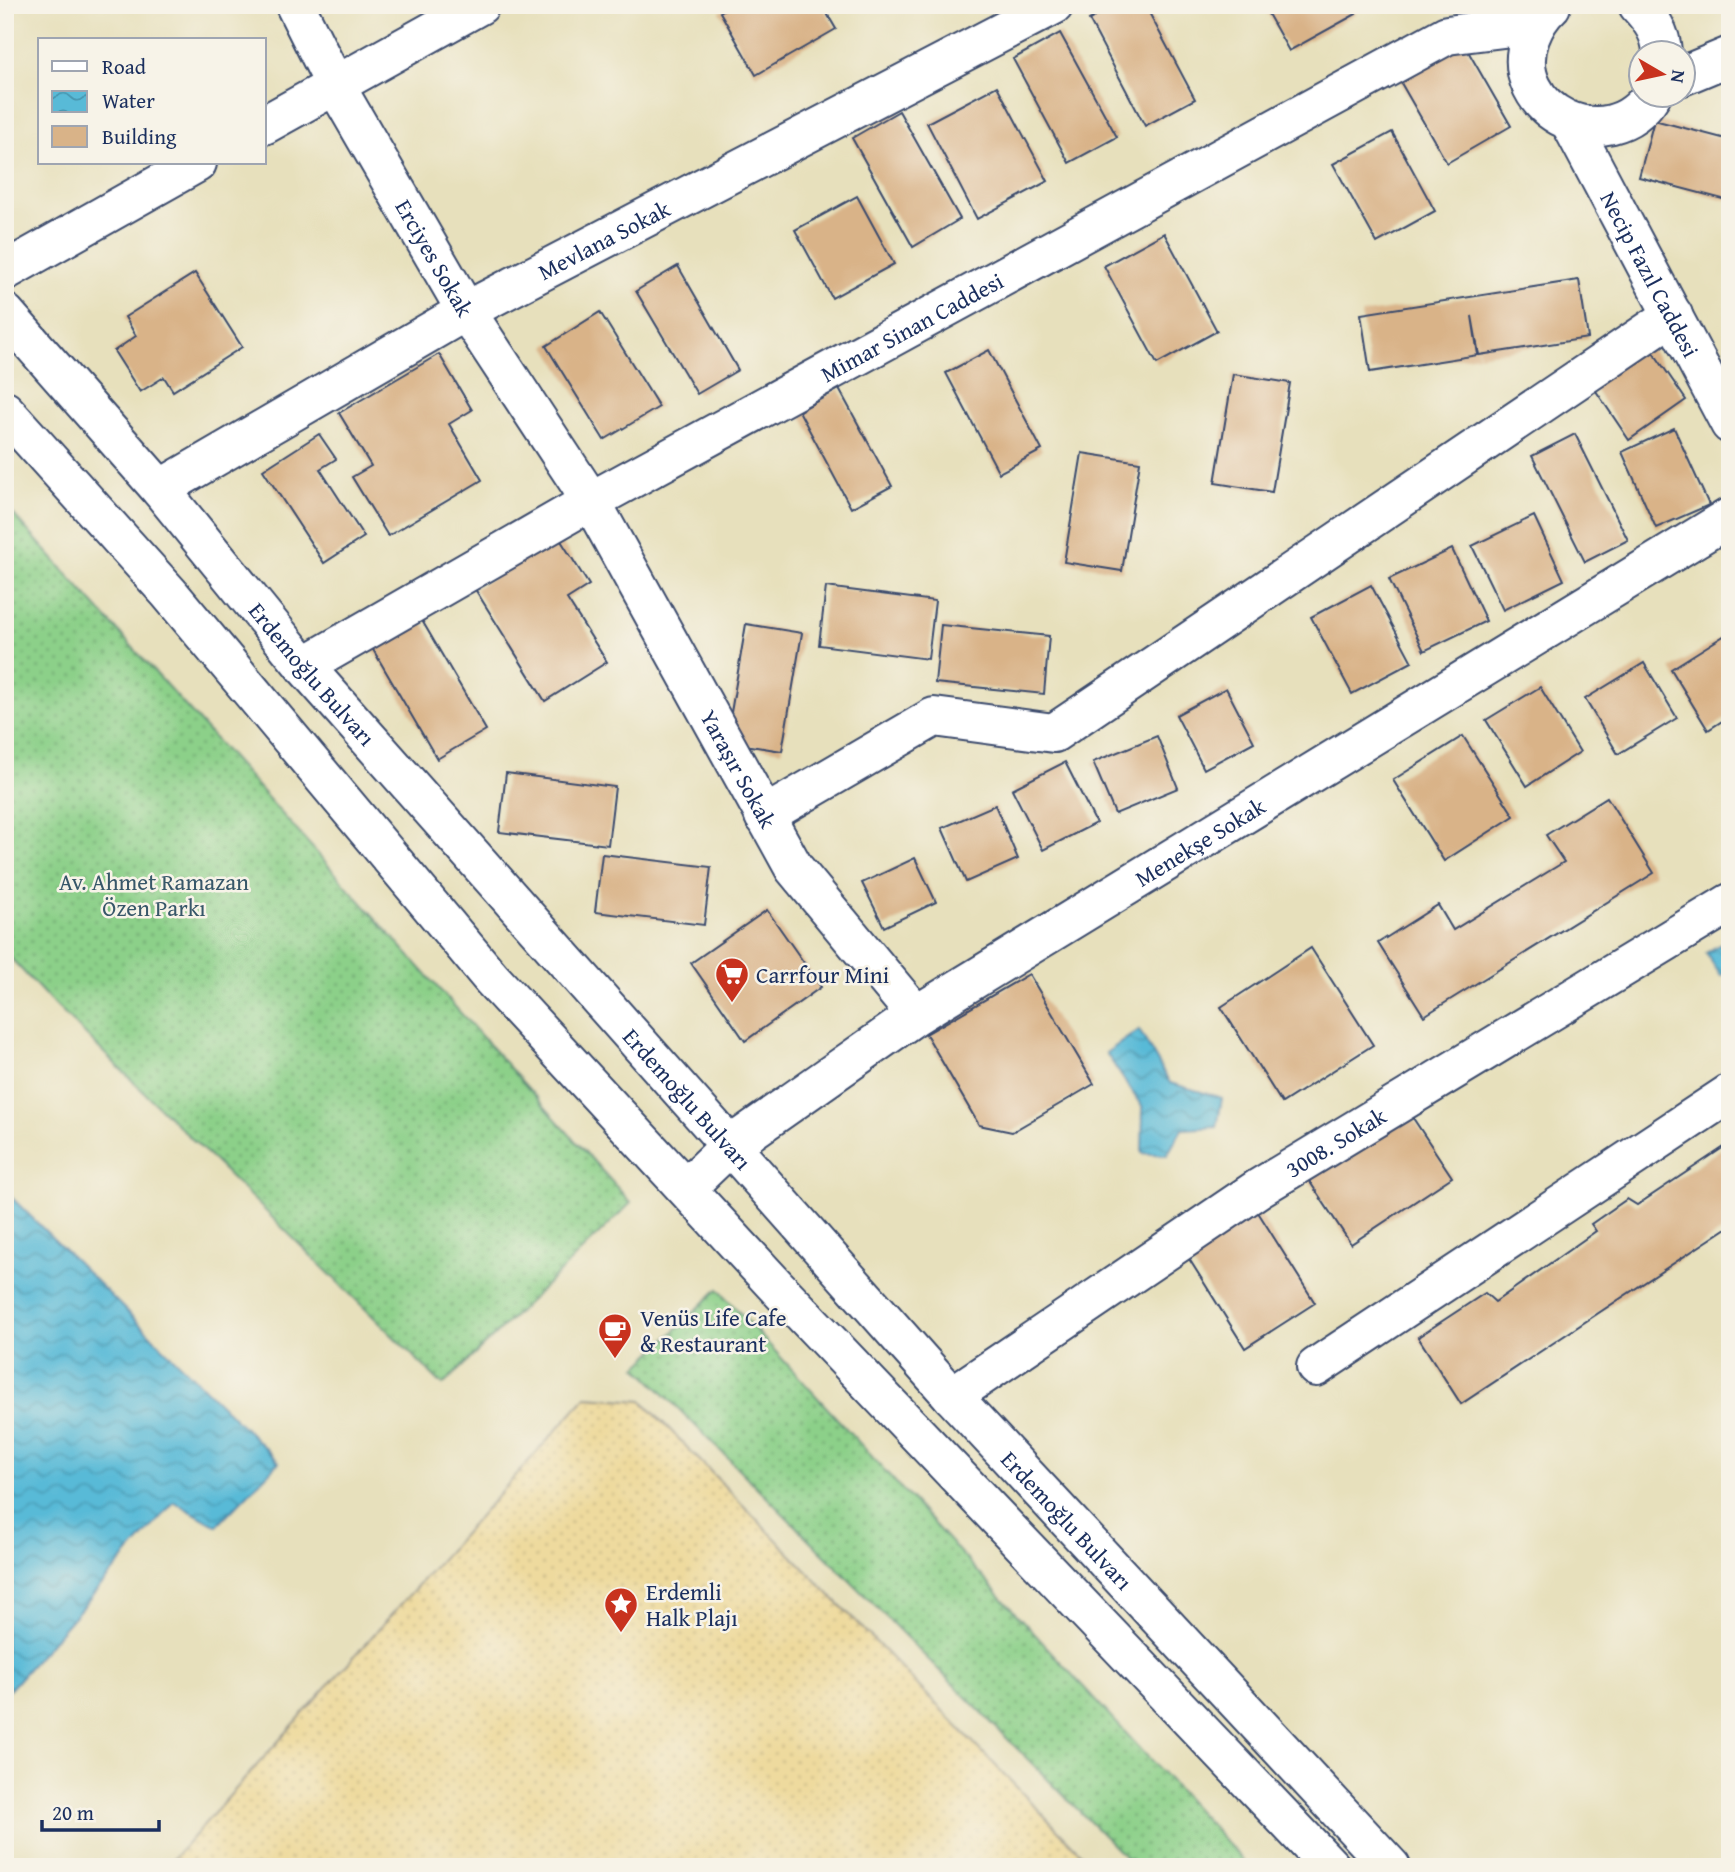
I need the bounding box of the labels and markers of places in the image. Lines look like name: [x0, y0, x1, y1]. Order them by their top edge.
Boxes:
supermarket icon: Carrfour Mini: [713, 955, 751, 1004]
place label: Carrfour Mini: [756, 958, 889, 991]
place label: Venüs Life Cafe & Restaurant: [640, 1301, 787, 1360]
cafe icon: Venüs Life Cafe & Restaurant: [596, 1311, 634, 1360]
place label: Erdemli Halk Plajı: [646, 1575, 738, 1634]
place icon: Erdemli Halk Plajı: [602, 1585, 640, 1634]

